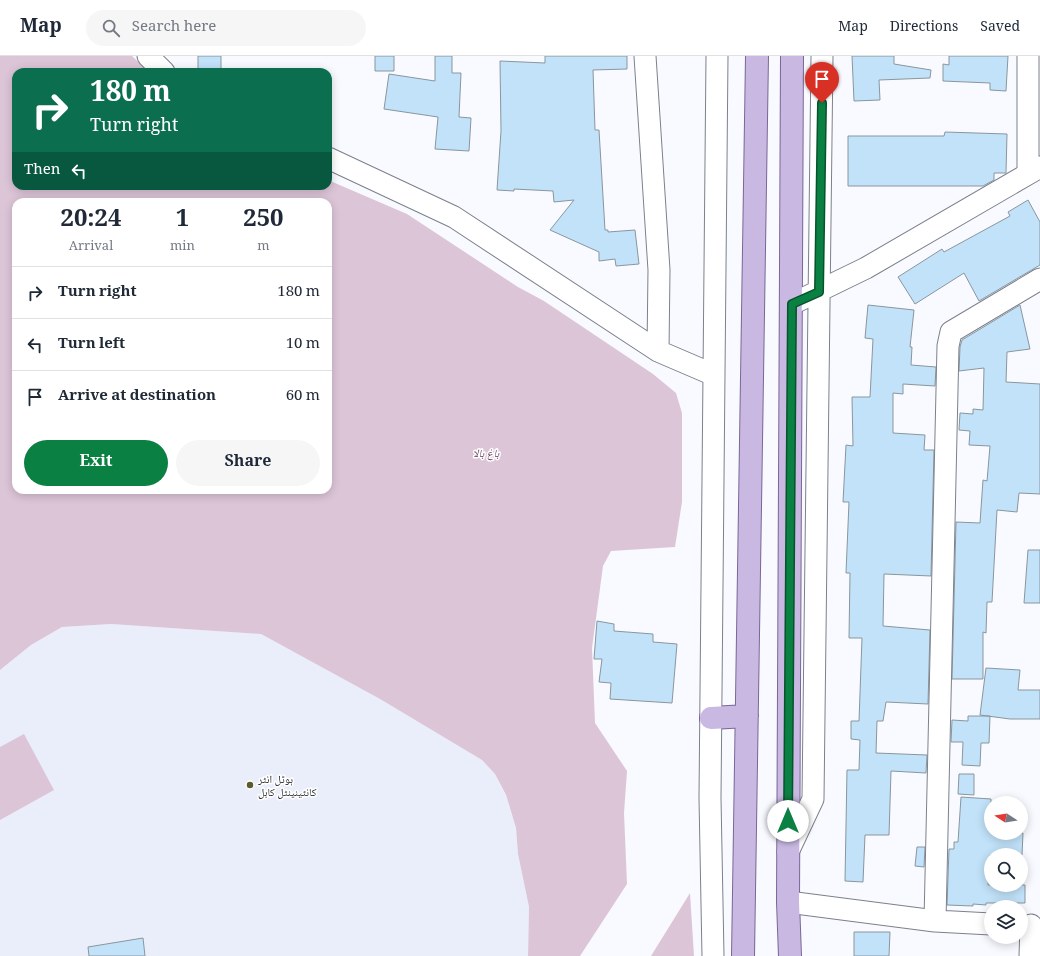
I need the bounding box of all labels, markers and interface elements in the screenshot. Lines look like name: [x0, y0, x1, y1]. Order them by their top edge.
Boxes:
search box: [86, 10, 366, 46]
text: Map: [20, 12, 62, 44]
text: Search here: [132, 15, 216, 41]
text: Map: [838, 16, 868, 40]
text: Directions: [890, 16, 958, 40]
text: Saved: [980, 16, 1020, 40]
icon: search: [100, 17, 122, 39]
pin: [805, 62, 839, 103]
icon: arrive: [811, 68, 833, 90]
text: 180 m: [90, 71, 171, 119]
icon: right: [24, 84, 76, 136]
text: Turn right: [90, 112, 178, 142]
text: Then: [24, 158, 60, 184]
icon: left: [68, 160, 90, 182]
text: 20:24: [60, 200, 121, 241]
text: 1: [176, 200, 189, 241]
text: 250: [243, 200, 284, 241]
text: Arrival: [69, 236, 113, 258]
text: min: [170, 236, 195, 258]
text: m: [257, 236, 270, 258]
text: Turn right: [58, 280, 137, 306]
text: 180 m: [277, 280, 320, 306]
icon: right: [24, 282, 46, 304]
text: Turn left: [58, 332, 125, 358]
text: 10 m: [286, 332, 320, 358]
icon: left: [24, 334, 46, 356]
text: Arrive at destination: [58, 384, 216, 410]
text: 60 m: [286, 384, 320, 410]
icon: arrive: [24, 386, 46, 408]
button: Exit: [24, 440, 168, 486]
button: Share: [176, 440, 320, 486]
park label: باغ بالا: [473, 445, 500, 464]
place label: ہوٹل انٹر کانٹینینٹل کابل: [257, 771, 317, 803]
marker: ہوٹل انٹر کانٹینینٹل کابل: [245, 780, 255, 790]
north arrow: [984, 796, 1028, 840]
map controls: [984, 796, 1028, 944]
position arrow: [767, 800, 809, 842]
button: search: [984, 848, 1028, 892]
button: layers: [984, 900, 1028, 944]

